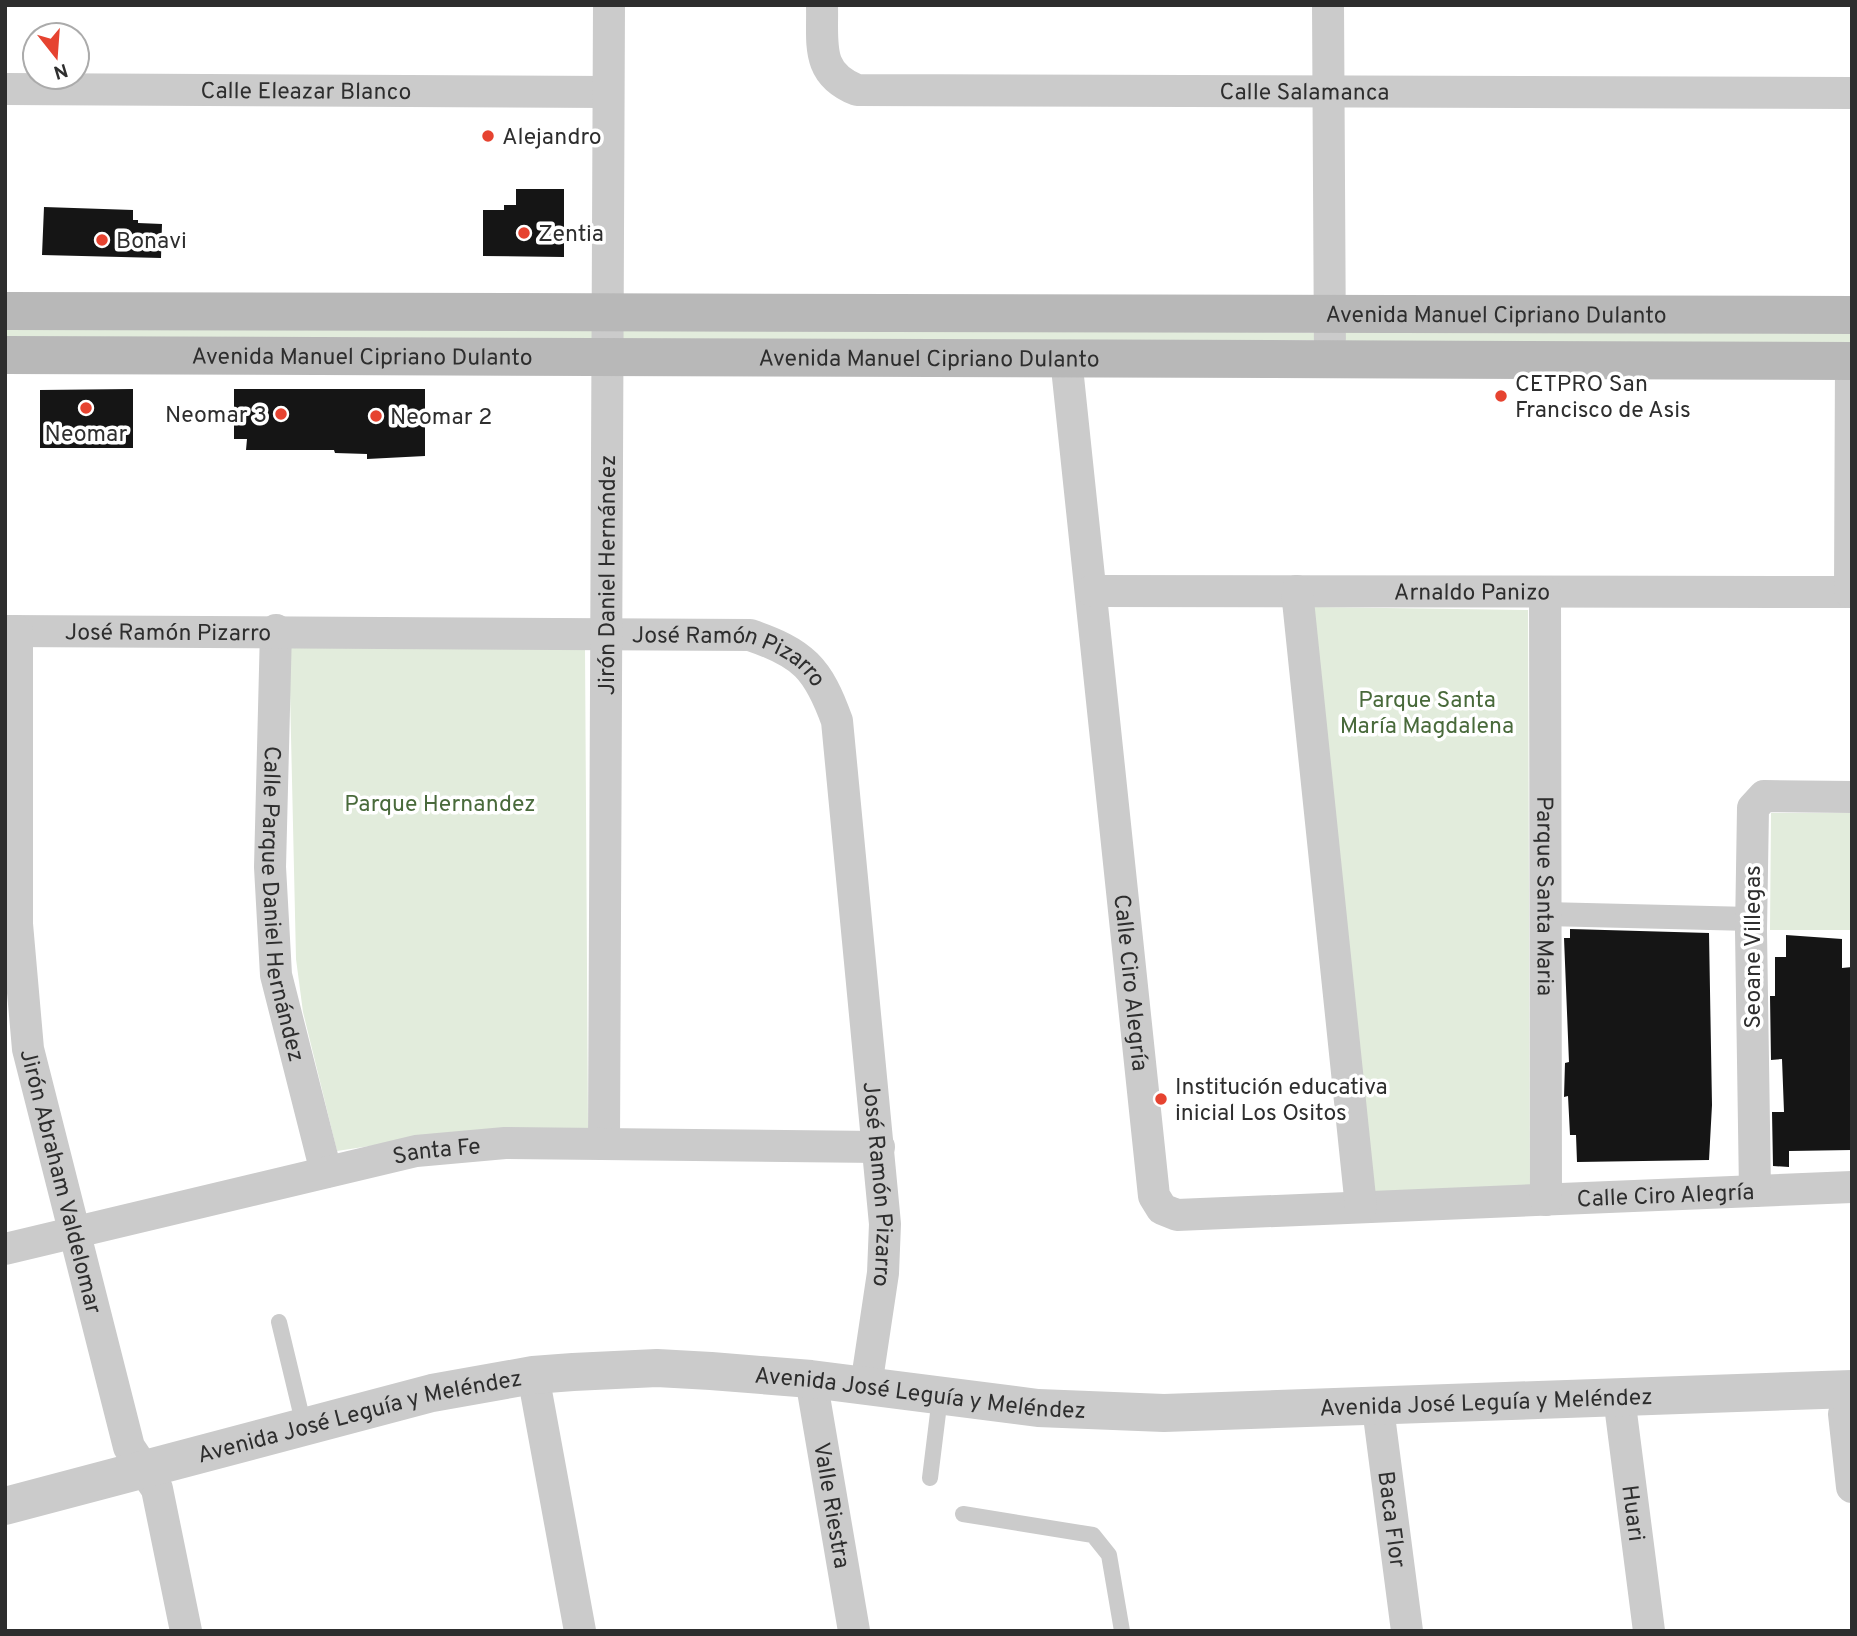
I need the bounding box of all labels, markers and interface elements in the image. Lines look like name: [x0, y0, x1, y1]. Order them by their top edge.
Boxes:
north arrow: [21, 21, 91, 91]
text: N: [50, 57, 70, 84]
street label: Calle Eleazar Blanco: [201, 78, 411, 108]
street label: Calle Salamanca: [1220, 79, 1390, 109]
place label: Alejandro: [502, 124, 602, 153]
marker: Alejandro: [480, 128, 496, 144]
place label: Zentia: [538, 221, 604, 250]
marker: Zentia: [516, 225, 532, 241]
place label: Bonavi: [116, 228, 187, 257]
marker: Bonavi: [94, 232, 110, 248]
street label: Avenida Manuel Cipriano Dulanto: [1325, 302, 1667, 332]
street label: Avenida Manuel Cipriano Dulanto: [191, 344, 533, 374]
street label: Avenida Manuel Cipriano Dulanto: [758, 345, 1100, 376]
place label: CETPRO San Francisco de Asis: [1515, 371, 1691, 426]
marker: CETPRO San Francisco de Asis: [1493, 388, 1509, 404]
marker: Neomar: [78, 400, 94, 416]
place label: Neomar 3: [165, 402, 267, 431]
place label: Neomar 2: [390, 404, 492, 433]
marker: Neomar 3: [273, 406, 289, 422]
marker: Neomar 2: [368, 408, 384, 424]
place label: Neomar: [45, 421, 127, 450]
street label: Jirón Daniel Hernández: [594, 454, 624, 696]
street label: Arnaldo Panizo: [1394, 579, 1550, 609]
street label: José Ramón Pizarro: [65, 619, 271, 649]
street label: José Ramón Pizarro: [632, 622, 831, 693]
park label: Parque Santa María Magdalena: [1340, 687, 1514, 742]
street label: Calle Parque Daniel Hernández: [253, 745, 309, 1065]
park label: Parque Hernandez: [344, 791, 536, 820]
street label: Parque Santa Maria: [1528, 796, 1558, 996]
street label: Seoane Villegas: [1740, 865, 1769, 1029]
street label: Calle Ciro Alegría: [1105, 893, 1153, 1073]
street label: Jirón Abraham Valdelomar: [12, 1046, 107, 1317]
place label: Institución educativa inicial Los Ositos: [1175, 1074, 1388, 1129]
street label: José Ramón Pizarro: [854, 1080, 897, 1289]
marker: Institución educativa inicial Los Ositos: [1153, 1091, 1169, 1107]
street label: Santa Fe: [390, 1133, 482, 1173]
street label: Calle Ciro Alegría: [1576, 1179, 1755, 1215]
street label: Avenida José Leguía y Meléndez: [753, 1363, 1086, 1427]
street label: Avenida José Leguía y Meléndez: [195, 1365, 525, 1471]
street label: Avenida José Leguía y Meléndez: [1319, 1384, 1653, 1425]
street label: Valle Riestra: [805, 1440, 855, 1571]
street label: Baca Flor: [1369, 1469, 1411, 1569]
street label: Huari: [1613, 1484, 1649, 1543]

